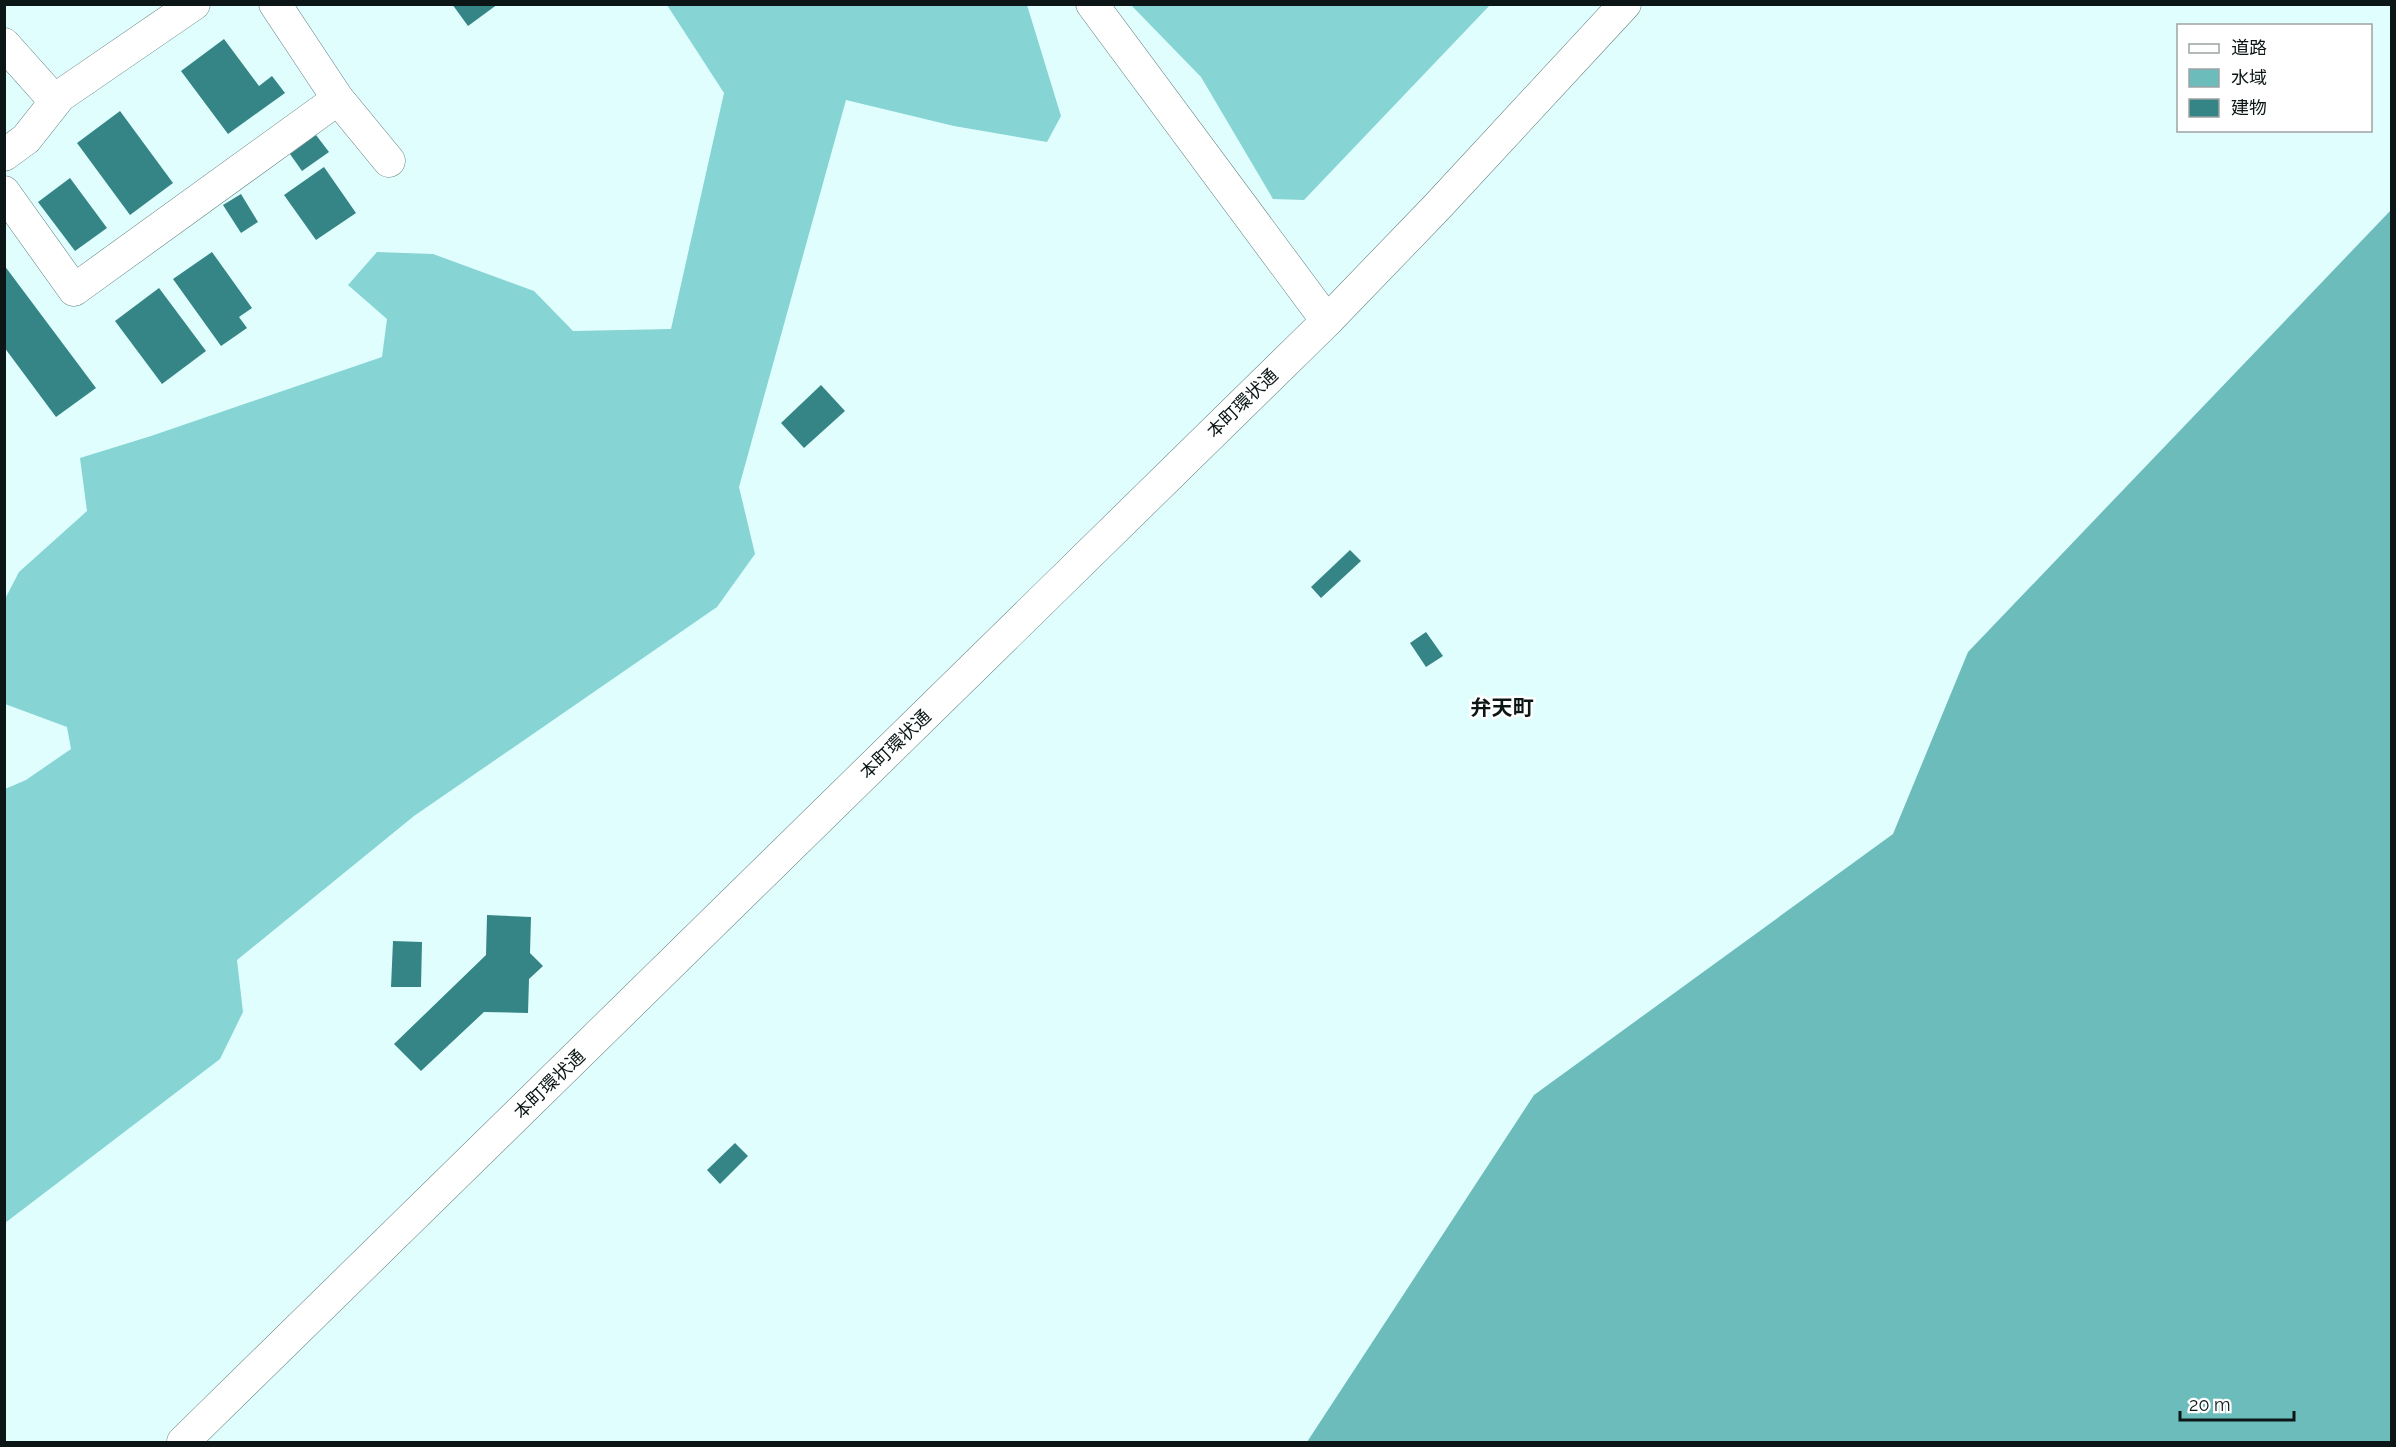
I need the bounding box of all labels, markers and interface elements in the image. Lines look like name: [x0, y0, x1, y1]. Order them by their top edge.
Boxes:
legend: [2177, 24, 2372, 132]
text: 道路: [2231, 37, 2267, 58]
text: 水域: [2231, 67, 2267, 88]
text: 建物: [2231, 97, 2267, 118]
street label: 本町環状通: [1202, 364, 1282, 442]
district label: 弁天町: [1471, 695, 1534, 720]
street label: 本町環状通: [855, 705, 935, 783]
street label: 本町環状通: [509, 1045, 589, 1123]
scale bar: [2180, 1384, 2294, 1422]
text: 20 m: [2189, 1394, 2231, 1415]

